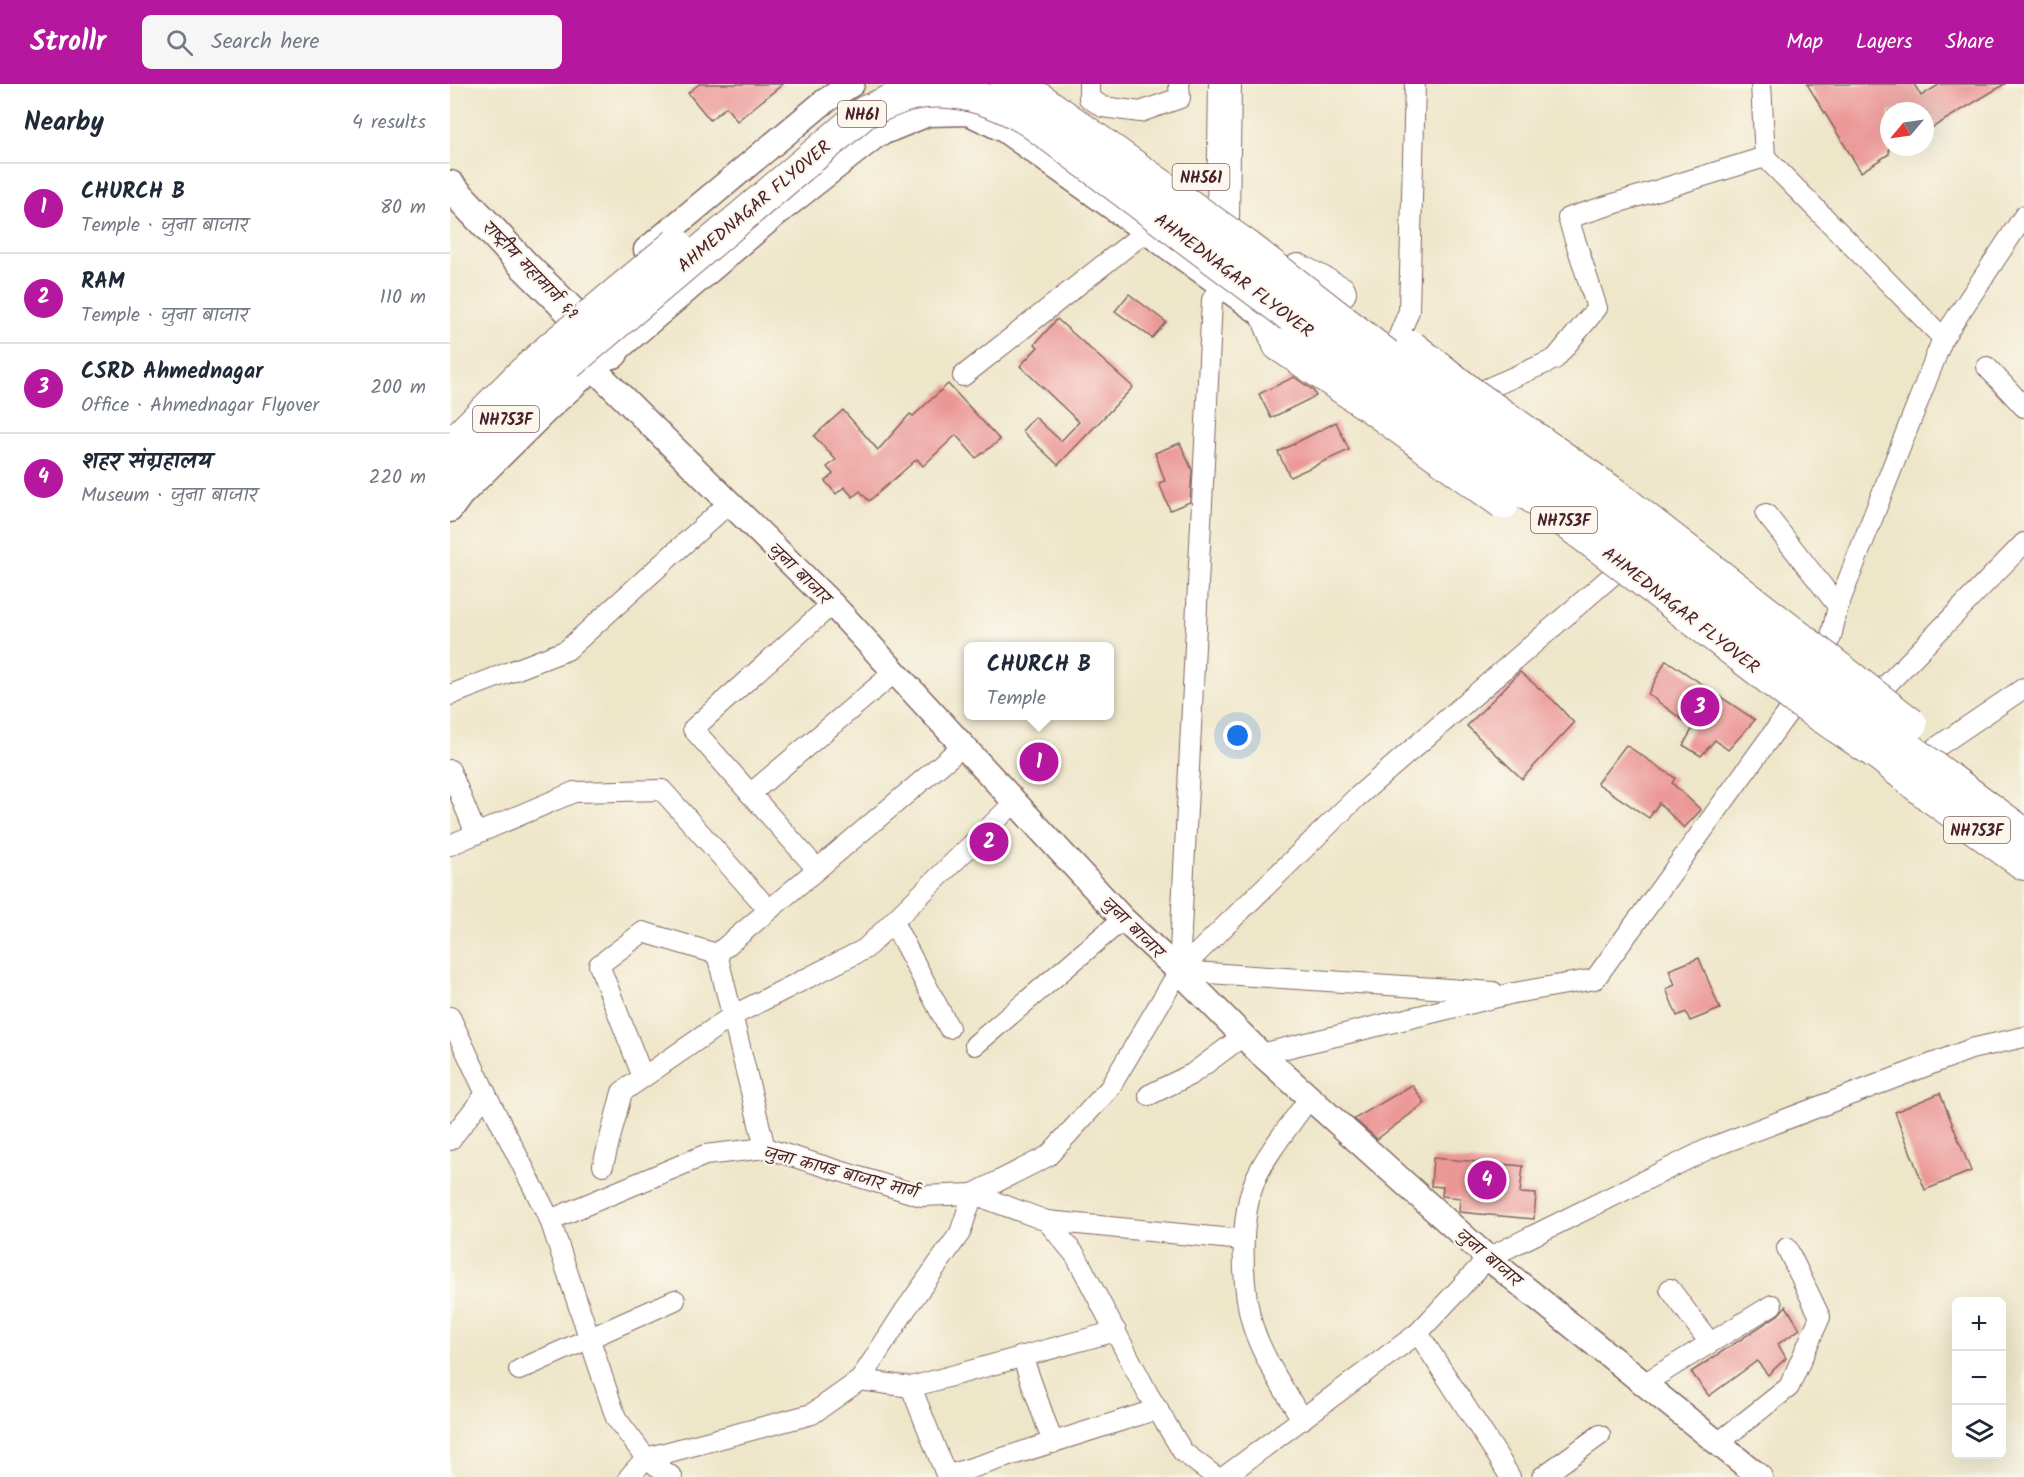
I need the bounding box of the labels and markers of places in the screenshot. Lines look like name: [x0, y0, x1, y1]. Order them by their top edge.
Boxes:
pin: 3: [1680, 684, 1720, 730]
pin: 1: [1020, 740, 1058, 784]
pin: 2: [970, 820, 1008, 864]
pin: 4: [1468, 1158, 1506, 1202]

